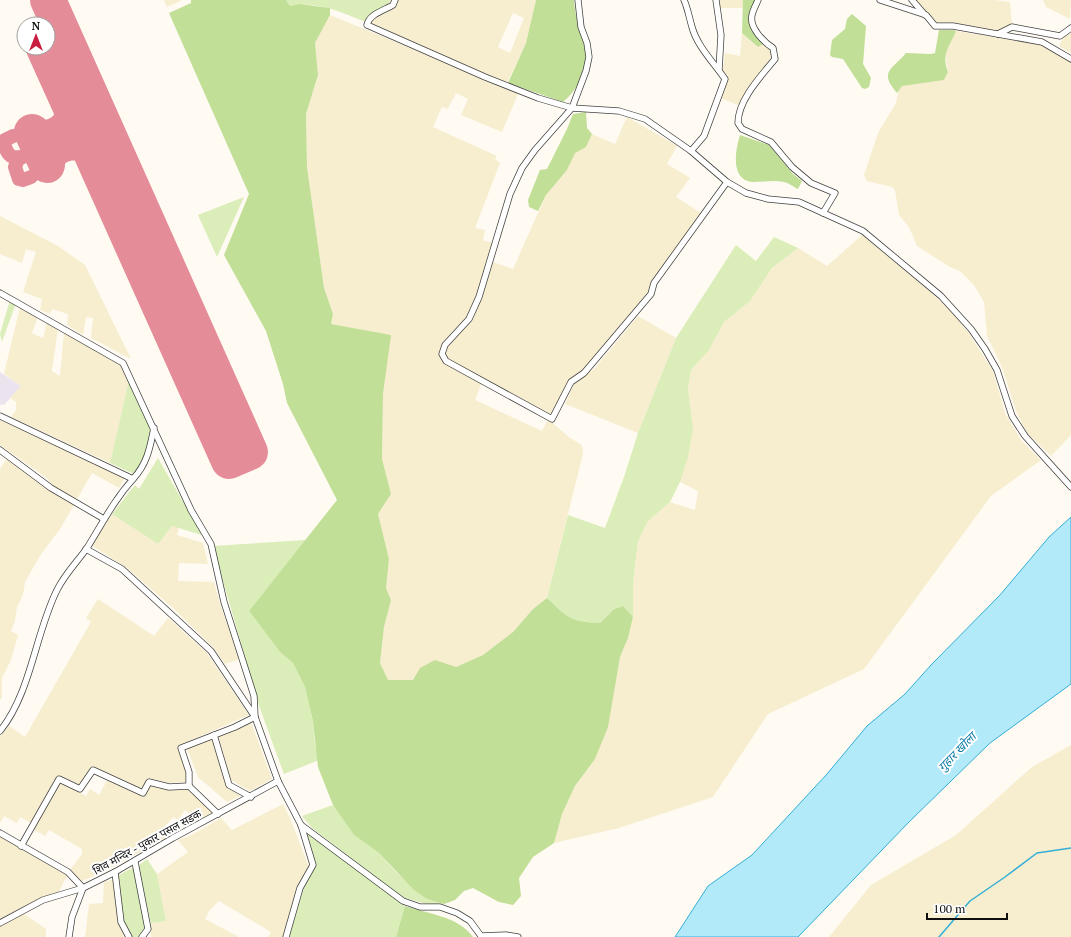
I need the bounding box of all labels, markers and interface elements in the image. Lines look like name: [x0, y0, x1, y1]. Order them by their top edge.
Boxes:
north arrow: [16, 16, 56, 56]
text: N: [32, 19, 41, 33]
water label: गुहार खोला: [934, 727, 982, 775]
street label: शिव मन्दिर - पुकार पसल सडक: [90, 806, 204, 878]
scale bar: [927, 895, 1007, 921]
text: 100 m: [933, 901, 966, 916]

